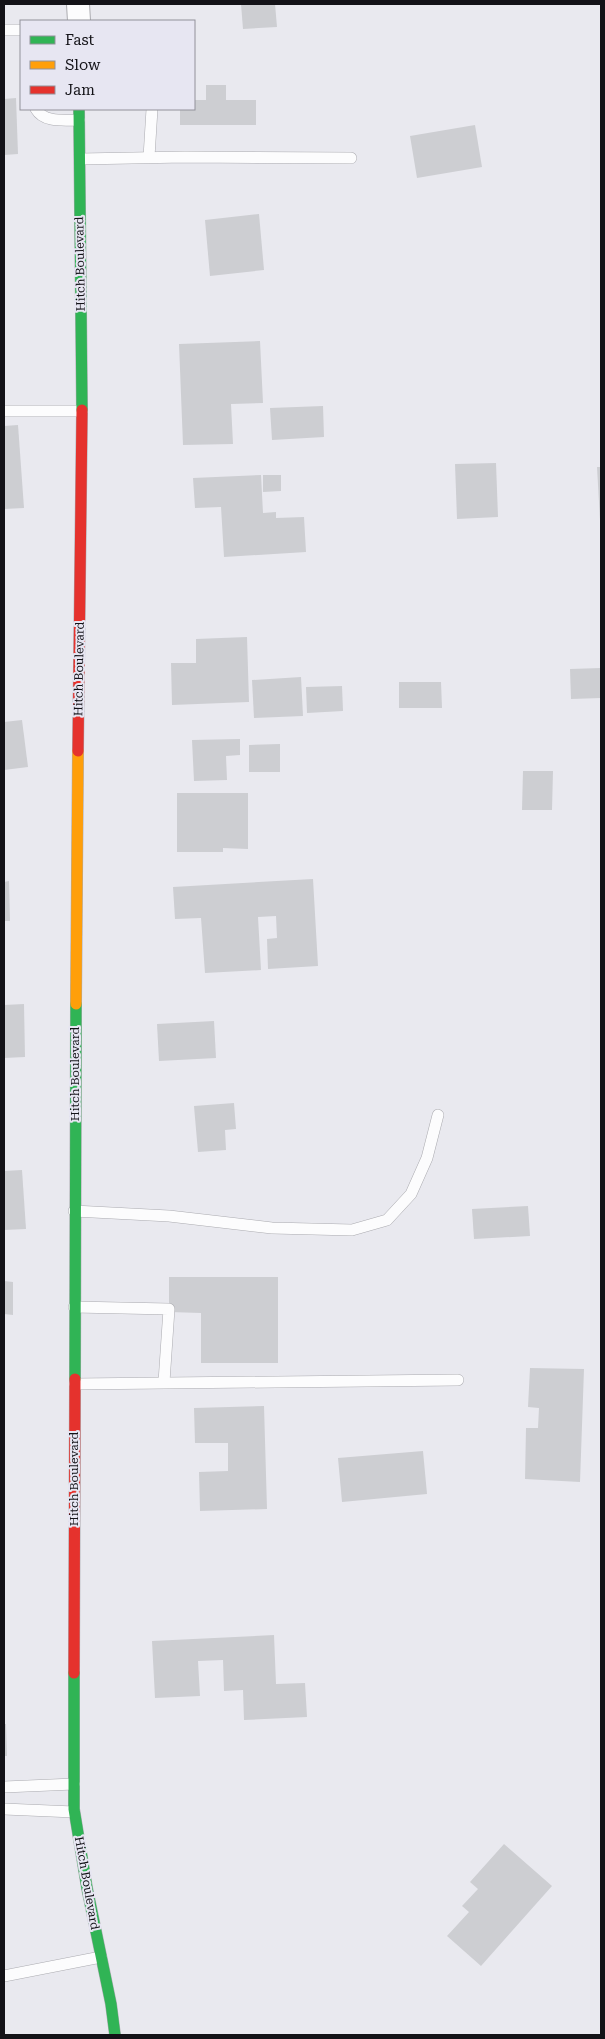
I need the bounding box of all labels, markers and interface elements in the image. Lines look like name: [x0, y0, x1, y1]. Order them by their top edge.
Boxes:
legend: [20, 20, 195, 110]
text: Fast: [65, 31, 95, 49]
text: Slow: [65, 56, 101, 74]
text: Jam: [65, 81, 95, 99]
street label: Hitch Boulevard: [72, 216, 88, 311]
street label: Hitch Boulevard: [71, 621, 87, 716]
street label: Hitch Boulevard: [68, 1026, 82, 1121]
street label: Hitch Boulevard: [67, 1431, 81, 1526]
street label: Hitch Boulevard: [72, 1835, 102, 1931]

